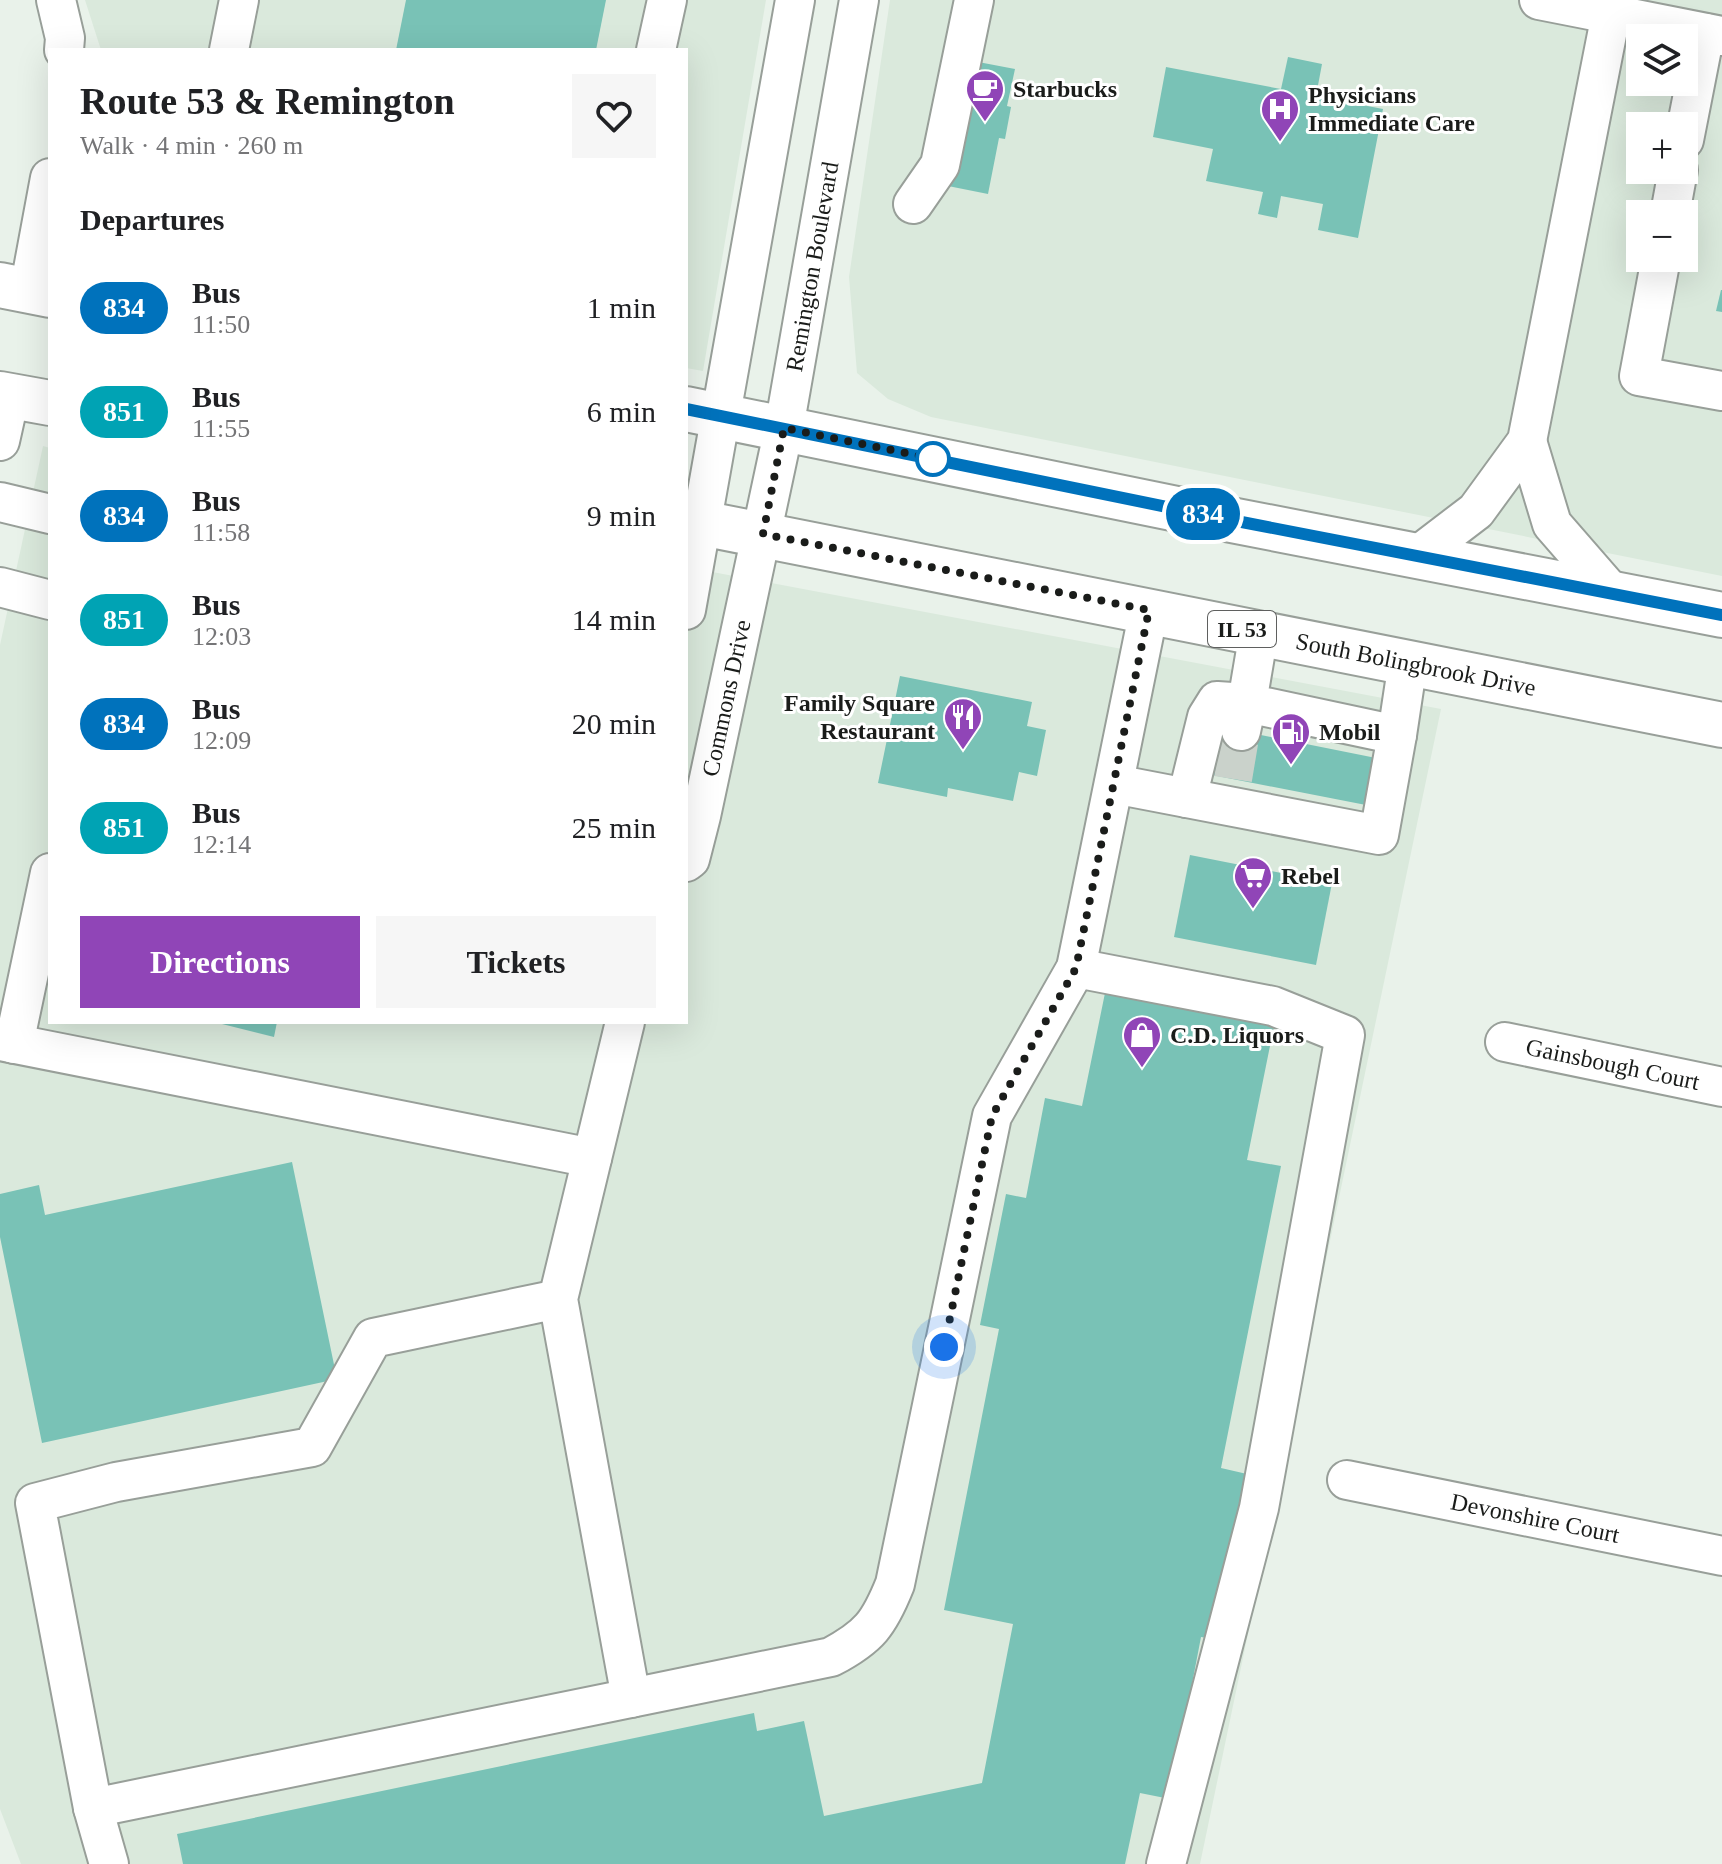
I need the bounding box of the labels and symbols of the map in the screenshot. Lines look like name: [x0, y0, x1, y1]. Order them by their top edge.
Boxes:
cafe icon: Starbucks: [964, 68, 1006, 123]
place label: Starbucks: [1013, 76, 1117, 102]
place label: Physicians Immediate Care: [1308, 82, 1475, 136]
hospital icon: Physicians Immediate Care: [1259, 88, 1301, 143]
street label: Remington Boulevard: [781, 160, 843, 374]
unlabelled marker: [916, 442, 950, 476]
line badge: 834: [1157, 488, 1249, 540]
road number: IL 53: [1208, 611, 1276, 647]
street label: Commons Drive: [697, 617, 756, 779]
street label: South Bolingbrook Drive: [1294, 628, 1538, 701]
place label: Family Square Restaurant: [784, 690, 935, 744]
restaurant icon: Family Square Restaurant: [942, 696, 984, 751]
fuel station icon: Mobil: [1270, 711, 1312, 766]
place label: Mobil: [1319, 719, 1381, 745]
supermarket icon: Rebel: [1232, 855, 1274, 910]
place label: Rebel: [1281, 863, 1340, 889]
shop icon: C.D. Liquors: [1121, 1014, 1163, 1069]
place label: C.D. Liquors: [1170, 1022, 1304, 1048]
street label: Gainsbough Court: [1524, 1034, 1702, 1095]
your location: [924, 1327, 964, 1367]
street label: Devonshire Court: [1449, 1488, 1622, 1548]

